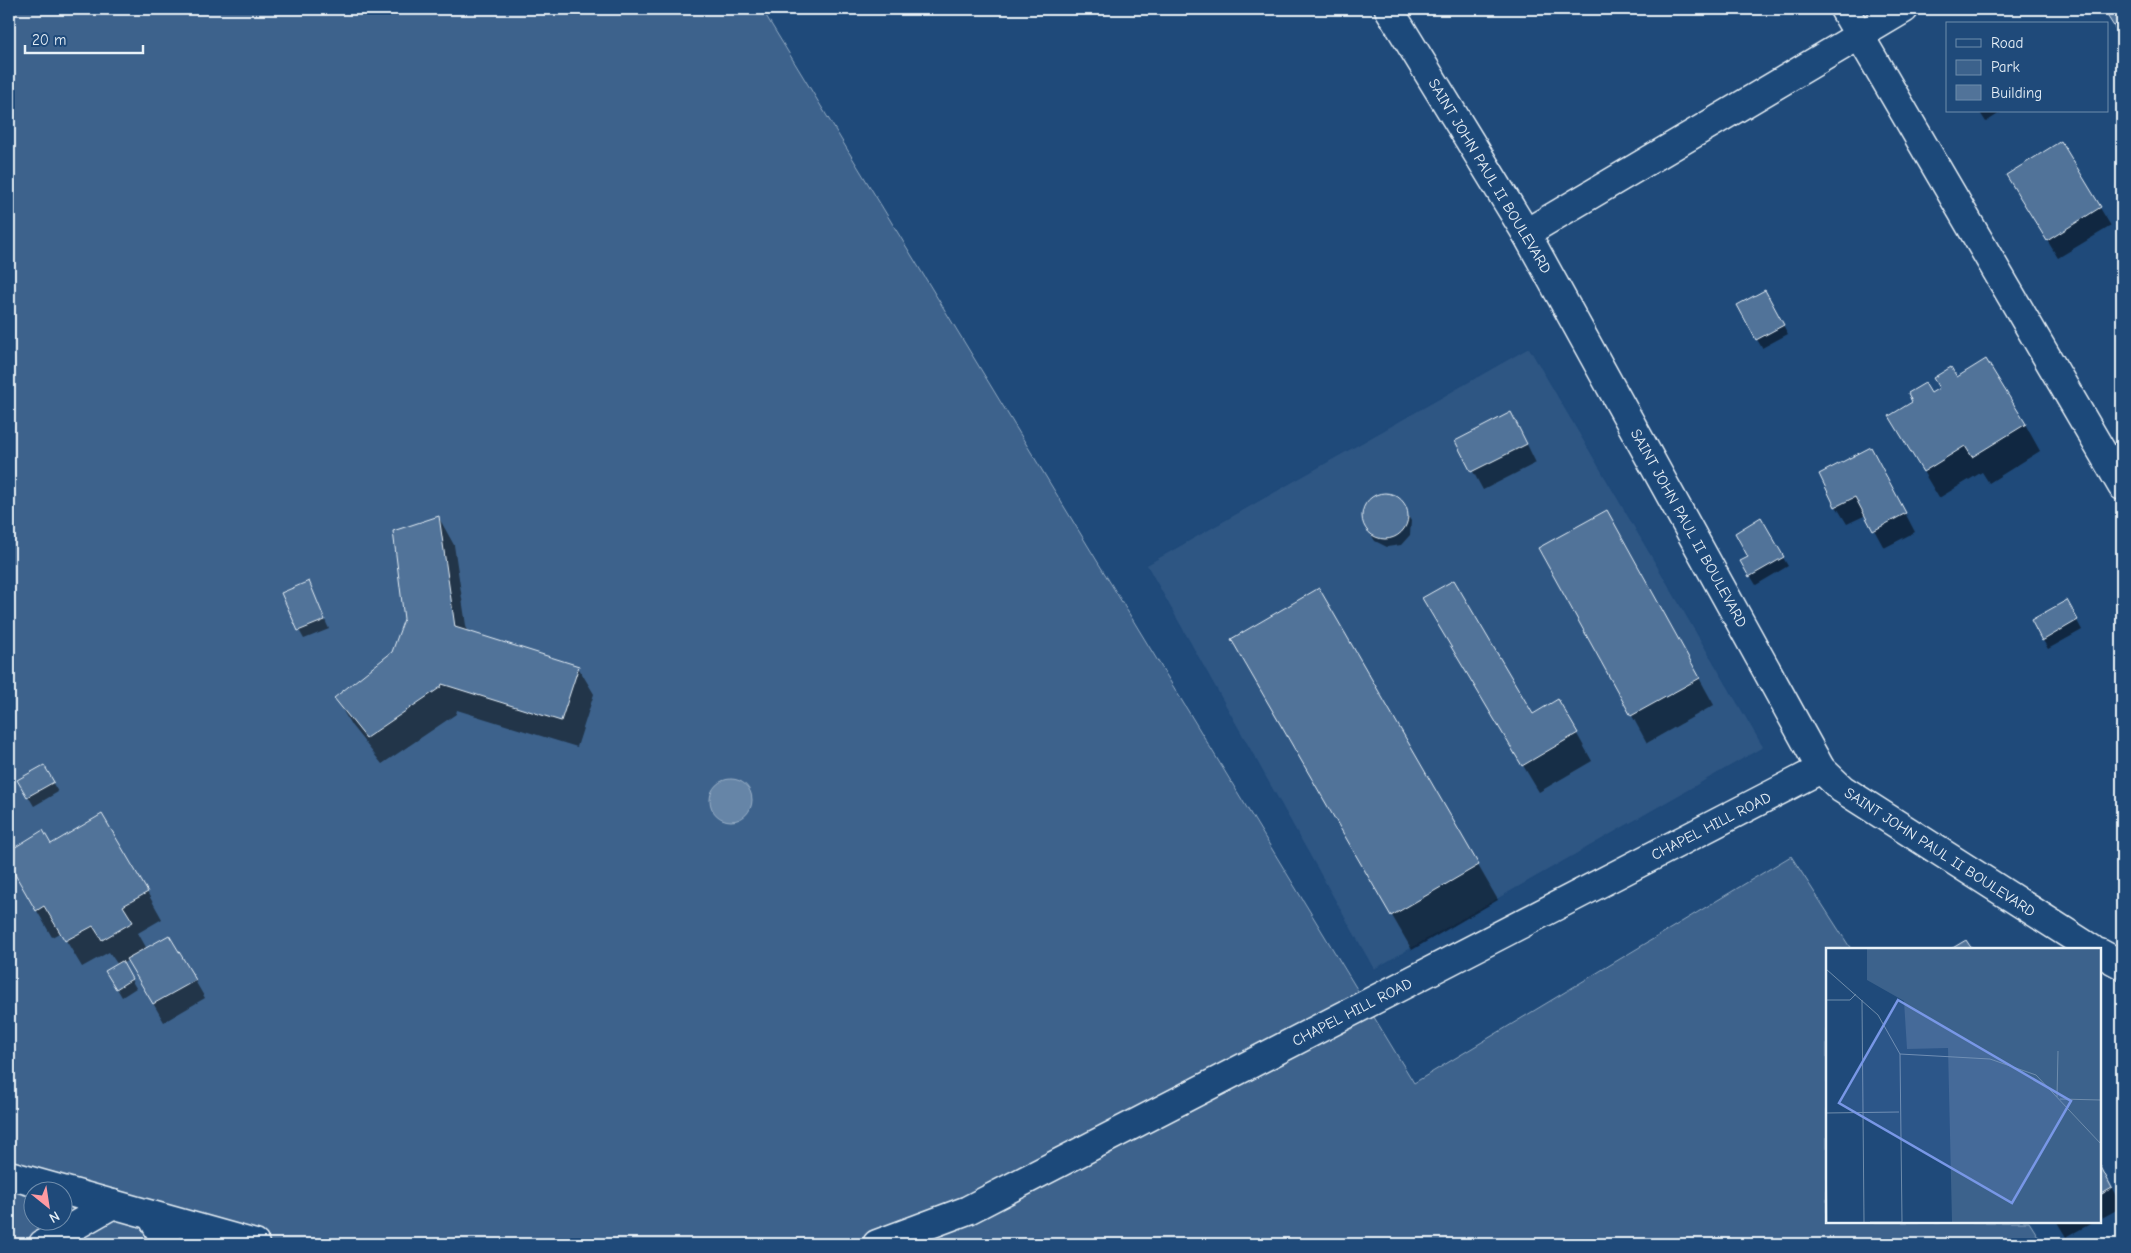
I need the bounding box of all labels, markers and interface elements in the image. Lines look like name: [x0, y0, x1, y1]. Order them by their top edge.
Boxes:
scale bar: [25, 22, 142, 54]
legend: [1946, 22, 2108, 112]
text: 20 m: [32, 31, 66, 49]
text: Road: [1991, 34, 2023, 52]
text: Park: [1991, 58, 2020, 76]
street label: SAINT JOHN PAUL II BOULEVARD: [1425, 75, 1555, 277]
text: Building: [1991, 84, 2042, 102]
street label: SAINT JOHN PAUL II BOULEVARD: [1627, 426, 1751, 630]
street label: SAINT JOHN PAUL II BOULEVARD: [1841, 783, 2039, 921]
street label: CHAPEL HILL ROAD: [1648, 788, 1774, 864]
inset map: [1826, 948, 2101, 1223]
street label: CHAPEL HILL ROAD: [1289, 974, 1415, 1050]
north arrow: [22, 1180, 72, 1230]
text: N: [46, 1207, 62, 1226]

